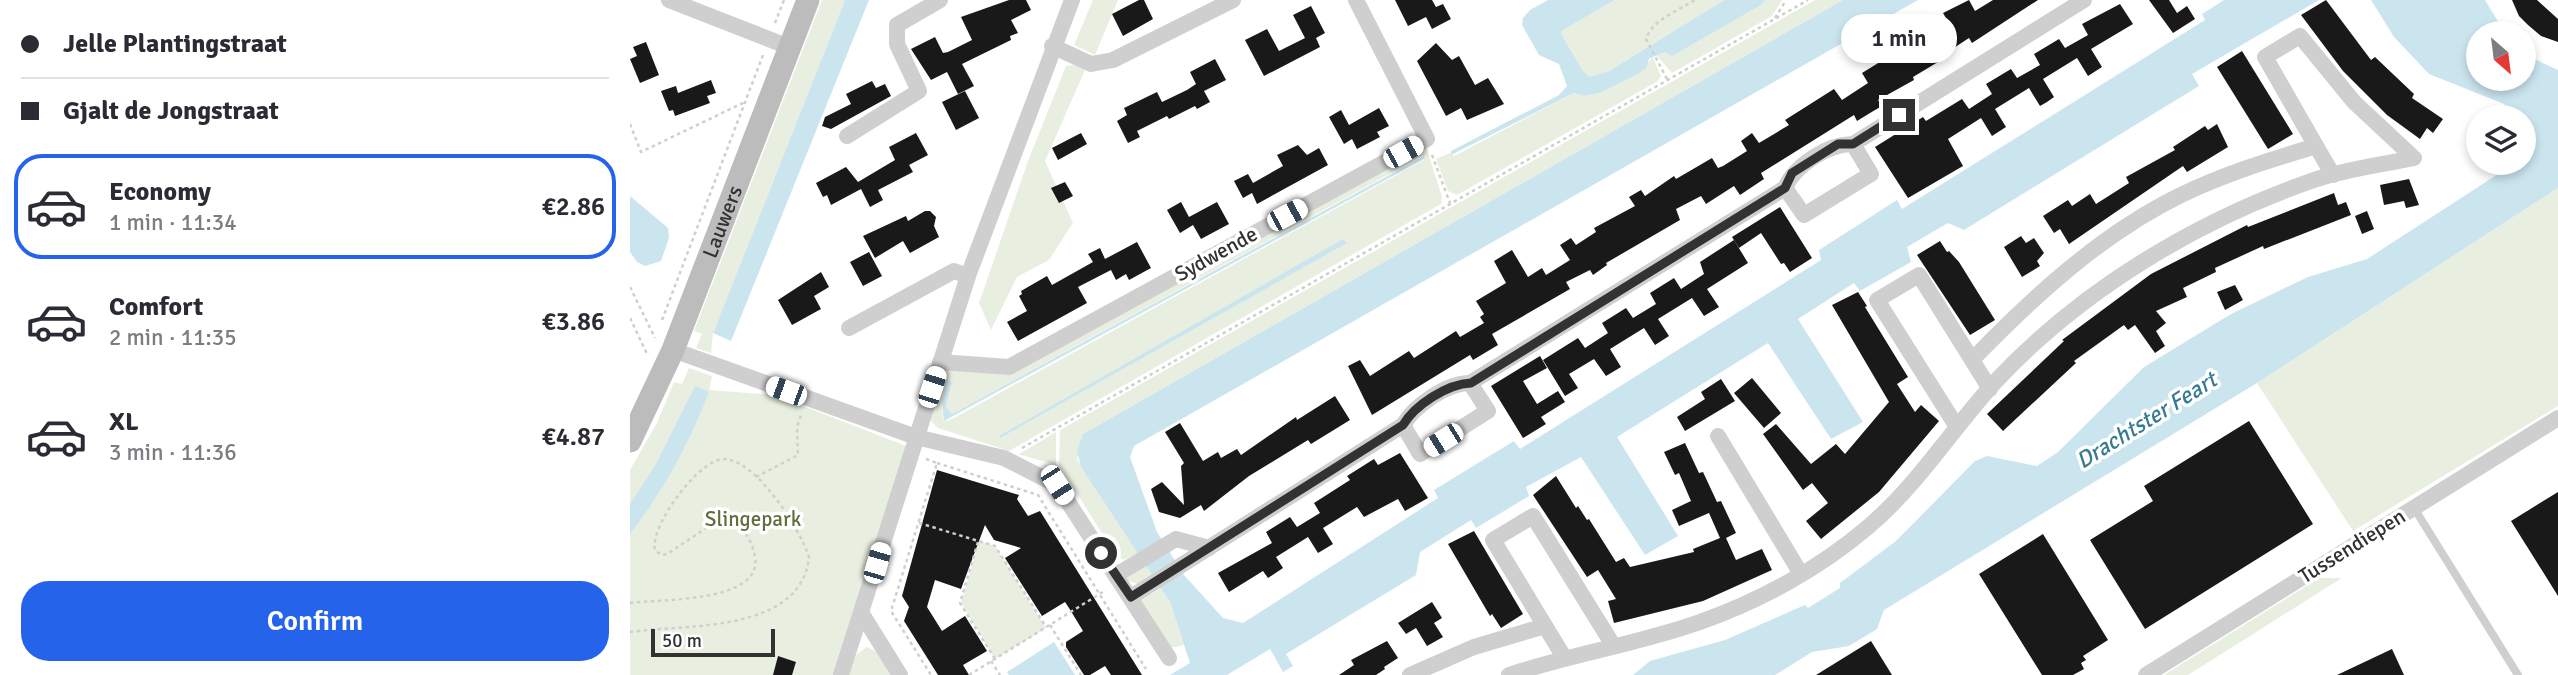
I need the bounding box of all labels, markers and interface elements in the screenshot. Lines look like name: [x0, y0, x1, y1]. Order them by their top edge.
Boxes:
callout: 1 min: [1841, 13, 1957, 62]
north arrow: [2466, 21, 2536, 91]
map controls: [2466, 21, 2536, 175]
text: 1 min: [1871, 24, 1927, 53]
text: Jelle Plantingstraat: [63, 28, 287, 60]
text: Gjalt de Jongstraat: [63, 95, 279, 127]
route end: [1883, 99, 1915, 131]
button: layers: [2466, 105, 2536, 175]
car: [1380, 133, 1427, 171]
icon: car: [25, 175, 88, 238]
text: Economy: [109, 176, 211, 208]
street label: Lauwers: [697, 182, 748, 262]
text: €2.86: [542, 191, 605, 223]
car: [1264, 196, 1311, 234]
text: 1 min · 11:34: [109, 208, 237, 237]
street label: Sydwende: [1170, 221, 1262, 287]
icon: car: [25, 290, 88, 353]
text: Comfort: [109, 291, 203, 323]
text: €3.86: [542, 306, 605, 338]
text: 2 min · 11:35: [109, 323, 237, 352]
car: [916, 364, 949, 410]
water label: Drachtster Feart: [2070, 364, 2225, 475]
car: [763, 374, 810, 408]
icon: car: [25, 405, 88, 468]
text: XL: [109, 406, 139, 438]
car: [1420, 420, 1467, 460]
text: €4.87: [542, 421, 605, 453]
text: 3 min · 11:36: [109, 438, 237, 467]
car: [1037, 462, 1078, 508]
street label: Tussendiepen: [2294, 503, 2410, 589]
park label: Slingepark: [705, 506, 802, 532]
route start: [1085, 537, 1117, 569]
car: [862, 540, 893, 586]
button: Confirm: [21, 581, 609, 661]
scale bar: [651, 626, 775, 658]
text: 50 m: [662, 629, 702, 653]

